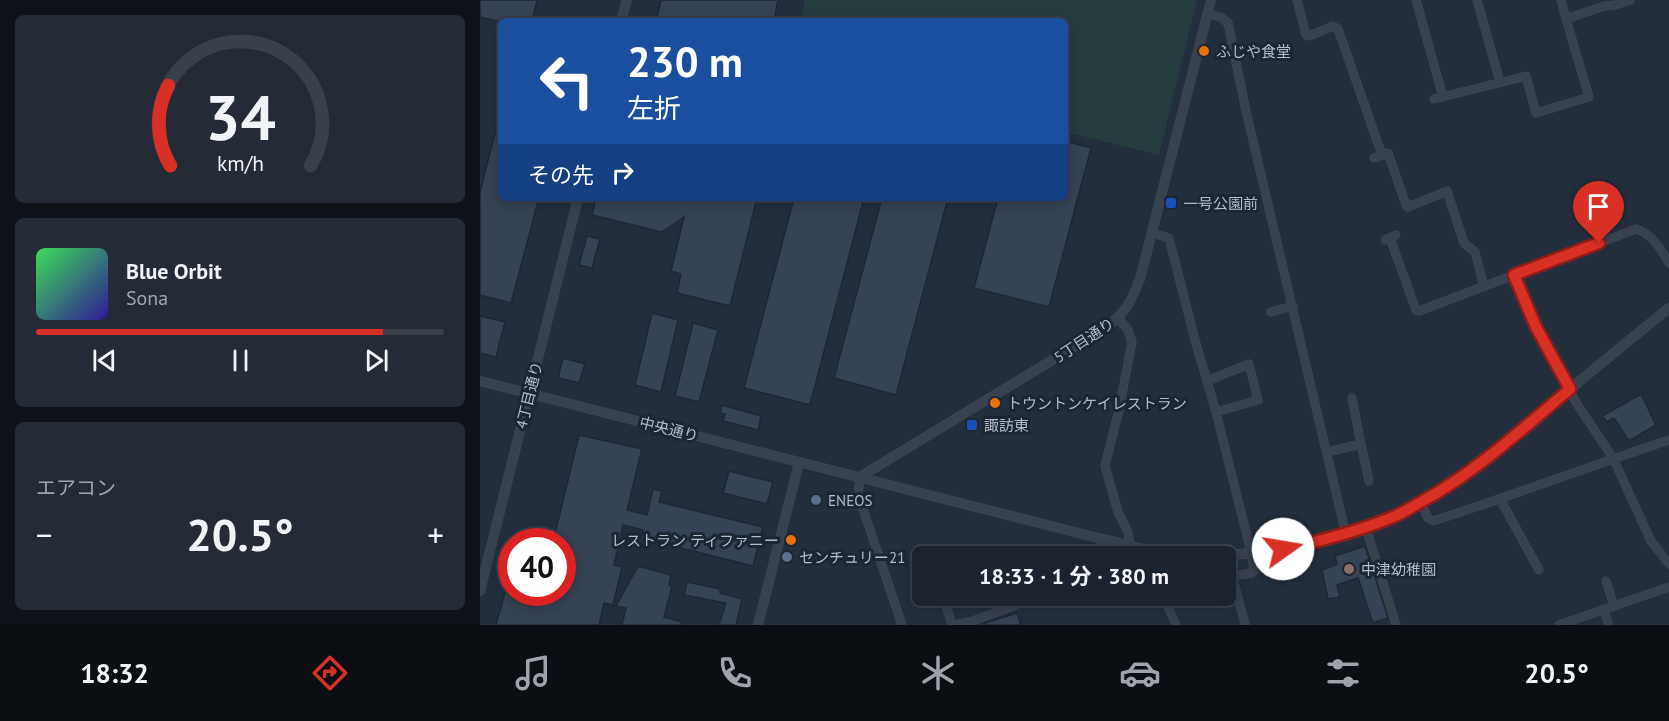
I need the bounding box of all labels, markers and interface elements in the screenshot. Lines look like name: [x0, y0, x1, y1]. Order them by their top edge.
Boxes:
text: 230 m: [627, 34, 743, 89]
icon: left: [528, 42, 606, 120]
place label: ふじや食堂: [1216, 42, 1291, 61]
marker: ふじや食堂: [1197, 44, 1211, 58]
text: 34: [205, 76, 275, 157]
text: 左折: [627, 91, 681, 125]
text: km/h: [216, 150, 263, 178]
icon: right: [606, 156, 639, 189]
text: その先: [528, 161, 594, 189]
pin: [1573, 181, 1624, 243]
icon: arrive: [1582, 190, 1615, 223]
place label: 一号公園前: [1183, 194, 1258, 213]
marker: 一号公園前: [1164, 196, 1178, 210]
text: Blue Orbit: [126, 257, 222, 285]
text: Sona: [126, 285, 168, 311]
street label: 5丁目通り: [1050, 313, 1118, 367]
icon: previous: [88, 344, 121, 377]
icon: pause: [224, 344, 257, 377]
icon: next: [360, 344, 393, 377]
street label: 4丁目通り: [512, 360, 546, 430]
place label: トウントンケイレストラン: [1007, 394, 1187, 413]
marker: トウントンケイレストラン: [988, 396, 1002, 410]
street label: 中央通り: [638, 413, 700, 445]
place label: 諏訪東: [984, 416, 1029, 435]
marker: 諏訪東: [965, 418, 979, 432]
text: エアコン: [36, 475, 116, 501]
place label: ENEOS: [828, 491, 872, 510]
marker: ENEOS: [809, 493, 823, 507]
text: 20.5°: [186, 505, 294, 563]
text: −: [36, 513, 53, 556]
text: +: [427, 513, 444, 556]
position arrow: [1251, 517, 1315, 581]
speed limit sign: 40: [498, 528, 576, 606]
place label: レストラン ティファニー: [611, 531, 779, 550]
marker: レストラン ティファニー: [784, 533, 798, 547]
place label: センチュリー21: [799, 548, 905, 567]
marker: センチュリー21: [780, 550, 794, 564]
place label: 中津幼稚園: [1361, 560, 1436, 579]
text: 18:33 · 1 分 · 380 m: [979, 562, 1169, 590]
marker: 中津幼稚園: [1342, 562, 1356, 576]
icon: directions: [309, 652, 351, 694]
icon: music: [512, 652, 554, 694]
icon: phone: [714, 652, 756, 694]
icon: climate: [917, 652, 959, 694]
icon: car: [1119, 652, 1161, 694]
icon: filters: [1322, 652, 1364, 694]
text: 18:32: [80, 656, 149, 690]
text: 20.5°: [1524, 656, 1589, 690]

